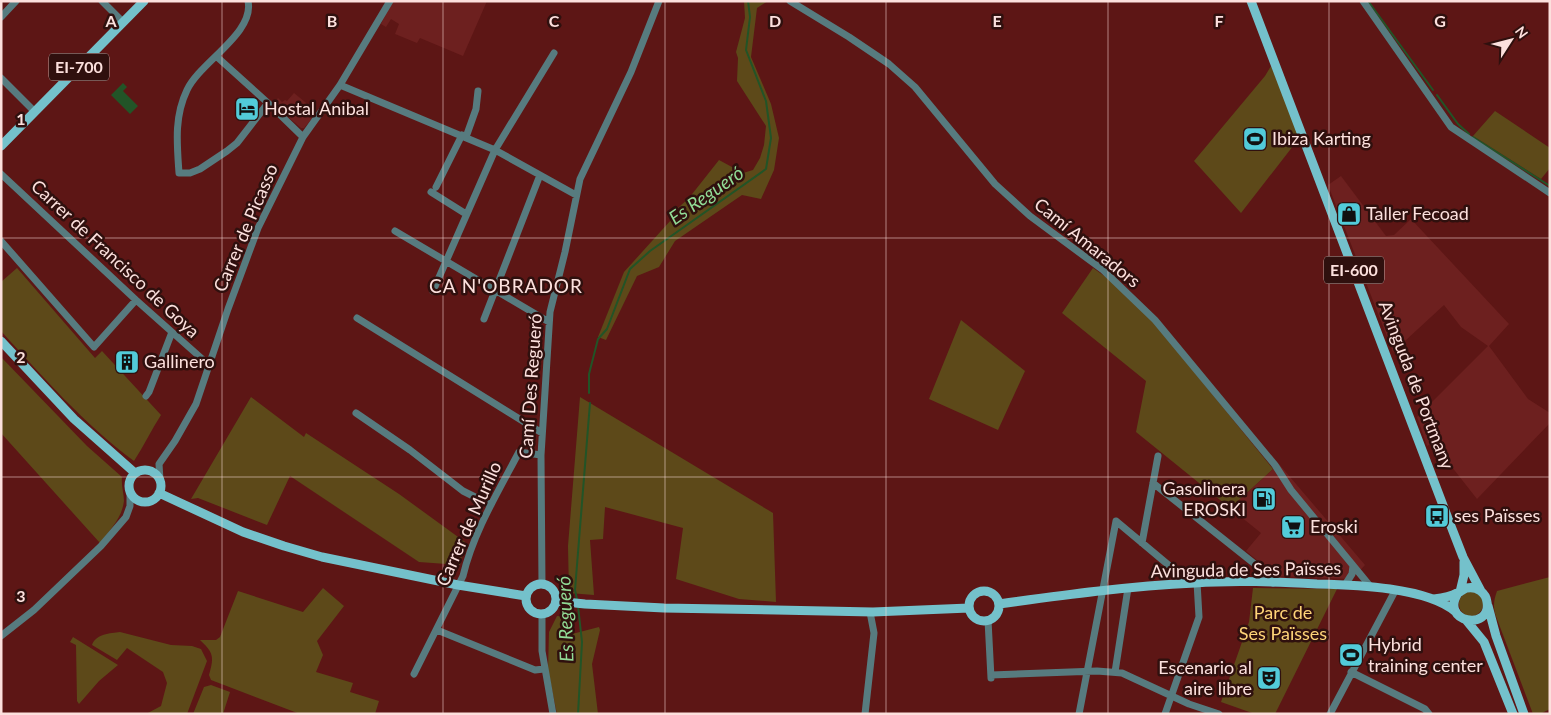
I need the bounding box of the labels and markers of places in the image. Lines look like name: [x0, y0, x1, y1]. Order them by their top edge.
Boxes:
hotel icon: Hostal Anibal: [234, 96, 260, 122]
place label: Hostal Anibal: [264, 97, 369, 119]
sports icon: Ibiza Karting: [1242, 126, 1268, 152]
place label: Ibiza Karting: [1272, 127, 1371, 149]
shop icon: Taller Fecoad: [1336, 201, 1362, 227]
place label: Taller Fecoad: [1366, 202, 1469, 224]
building icon: Gallinero: [114, 349, 140, 375]
place label: Gallinero: [144, 350, 215, 372]
place label: Gasolinera EROSKI: [1162, 477, 1246, 520]
fuel station icon: Gasolinera EROSKI: [1251, 486, 1277, 512]
bus stop icon: ses Païsses: [1424, 503, 1450, 529]
place label: ses Païsses: [1454, 504, 1541, 526]
supermarket icon: Eroski: [1280, 514, 1306, 540]
place label: Eroski: [1310, 515, 1358, 537]
place label: Hybrid training center: [1368, 633, 1483, 676]
sports icon: Hybrid training center: [1338, 642, 1364, 668]
place label: Escenario al aire libre: [1158, 656, 1252, 699]
theatre icon: Escenario al aire libre: [1256, 665, 1282, 691]

